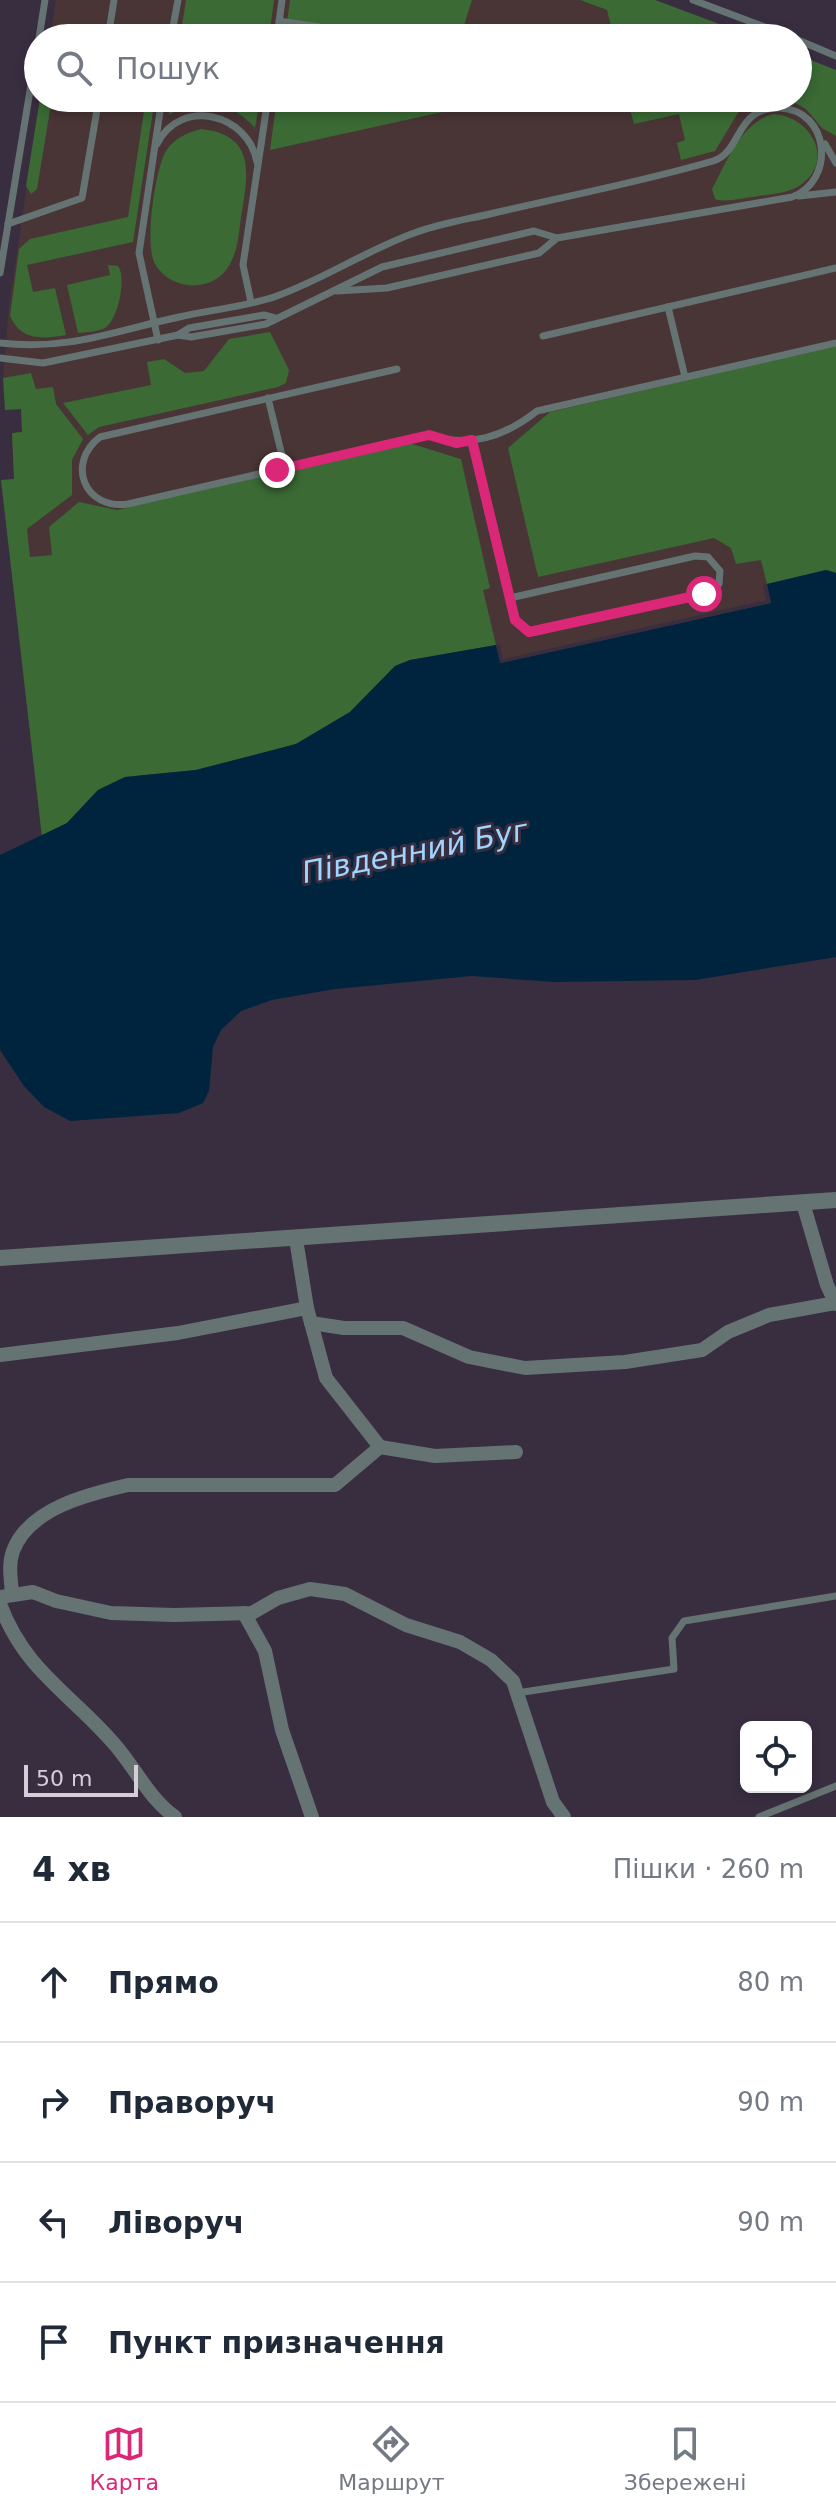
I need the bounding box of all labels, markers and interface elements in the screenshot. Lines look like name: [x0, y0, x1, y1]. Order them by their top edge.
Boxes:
search box: [24, 24, 812, 112]
icon: search: [52, 46, 96, 90]
text: Пошук: [116, 51, 220, 86]
route end: [259, 452, 295, 488]
route start: [686, 576, 722, 612]
water label: Південний Буг: [299, 812, 531, 890]
map controls: [740, 1721, 812, 1793]
button: locate: [740, 1721, 812, 1793]
scale bar: [24, 1761, 138, 1797]
text: 50 m: [36, 1766, 92, 1791]
text: 4 хв: [32, 1849, 111, 1889]
text: Пішки · 260 m: [613, 1854, 804, 1884]
icon: ahead: [32, 1960, 76, 2004]
text: Прямо: [108, 1965, 219, 2000]
text: 80 m: [737, 1967, 804, 1997]
icon: right: [32, 2080, 76, 2124]
text: Праворуч: [108, 2085, 276, 2120]
text: 90 m: [737, 2087, 804, 2117]
icon: left: [32, 2200, 76, 2244]
text: Ліворуч: [108, 2205, 244, 2240]
text: 90 m: [737, 2207, 804, 2237]
icon: arrive: [32, 2320, 76, 2364]
text: Пункт призначення: [108, 2325, 445, 2360]
tab: Карта: [90, 2422, 159, 2495]
tab: Маршрут: [338, 2422, 445, 2495]
tab: Збережені: [624, 2422, 746, 2495]

